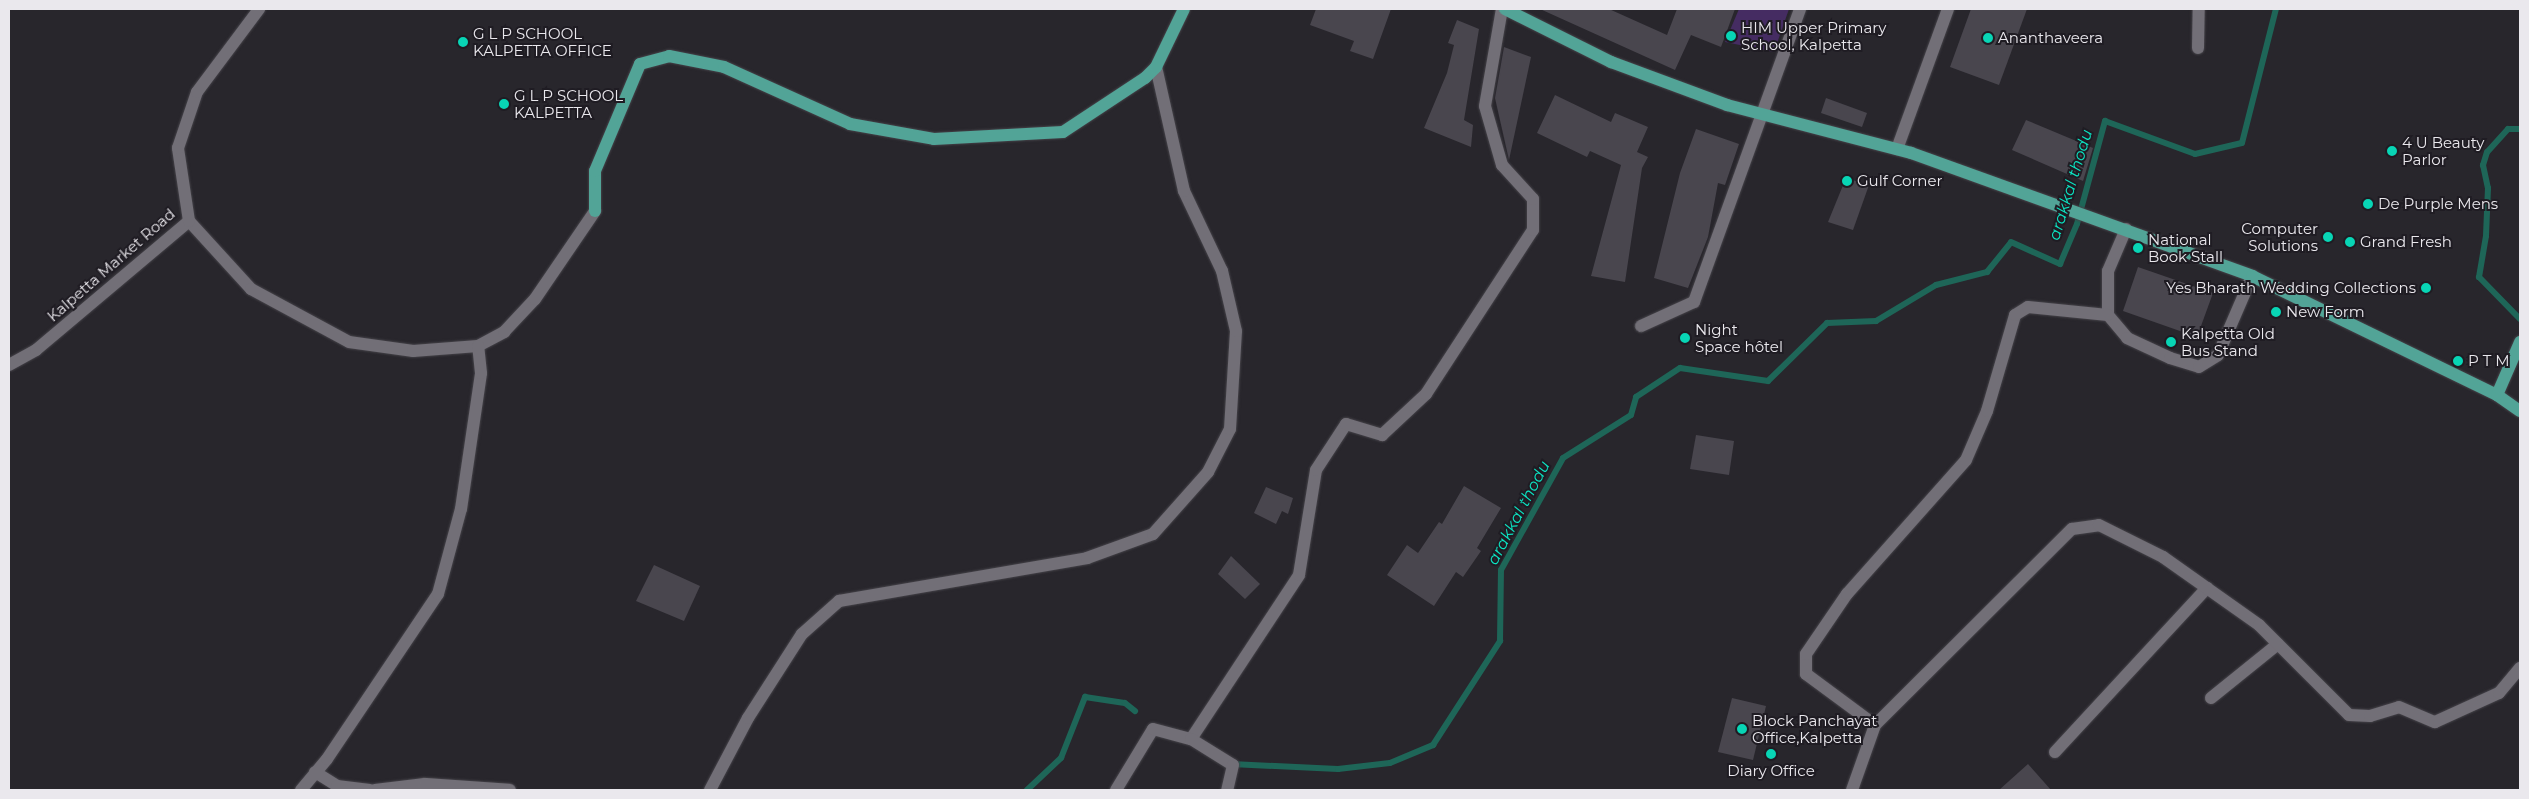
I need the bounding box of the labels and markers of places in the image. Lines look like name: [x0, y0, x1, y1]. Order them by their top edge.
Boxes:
place label: HIM Upper Primary School, Kalpetta: [1741, 18, 1886, 53]
place label: G L P SCHOOL KALPETTA OFFICE: [473, 24, 612, 59]
place label: Ananthaveera: [1998, 29, 2103, 47]
marker: HIM Upper Primary School, Kalpetta: [1725, 30, 1737, 42]
marker: Ananthaveera: [1982, 32, 1994, 44]
marker: G L P SCHOOL KALPETTA OFFICE: [457, 36, 469, 48]
place label: G L P SCHOOL KALPETTA: [514, 86, 623, 121]
marker: G L P SCHOOL KALPETTA: [498, 98, 510, 110]
place label: 4 U Beauty Parlor: [2402, 133, 2484, 168]
marker: 4 U Beauty Parlor: [2386, 145, 2398, 157]
place label: Gulf Corner: [1857, 172, 1943, 190]
marker: Gulf Corner: [1841, 175, 1853, 187]
place label: De Purple Mens: [2378, 195, 2498, 213]
marker: De Purple Mens: [2362, 198, 2374, 210]
place label: Computer Solutions: [2241, 219, 2318, 254]
place label: National Book Stall: [2148, 230, 2223, 265]
marker: Computer Solutions: [2322, 231, 2334, 243]
place label: Grand Fresh: [2360, 233, 2452, 251]
marker: Grand Fresh: [2344, 236, 2356, 248]
marker: National Book Stall: [2132, 242, 2144, 254]
place label: Yes Bharath Wedding Collections: [2166, 279, 2416, 297]
marker: Yes Bharath Wedding Collections: [2420, 282, 2432, 294]
place label: New Form: [2286, 303, 2365, 321]
marker: New Form: [2270, 306, 2282, 318]
place label: Night Space hôtel: [1695, 320, 1783, 355]
place label: Kalpetta Old Bus Stand: [2181, 324, 2275, 359]
marker: Night Space hôtel: [1679, 332, 1691, 344]
marker: Kalpetta Old Bus Stand: [2165, 336, 2177, 348]
place label: P T M: [2468, 352, 2510, 370]
marker: P T M: [2452, 355, 2464, 367]
place label: Block Panchayat Office,Kalpetta: [1752, 711, 1877, 746]
marker: Block Panchayat Office,Kalpetta: [1736, 723, 1748, 735]
marker: Diary Office: [1765, 748, 1777, 760]
place label: Diary Office: [1727, 762, 1815, 780]

